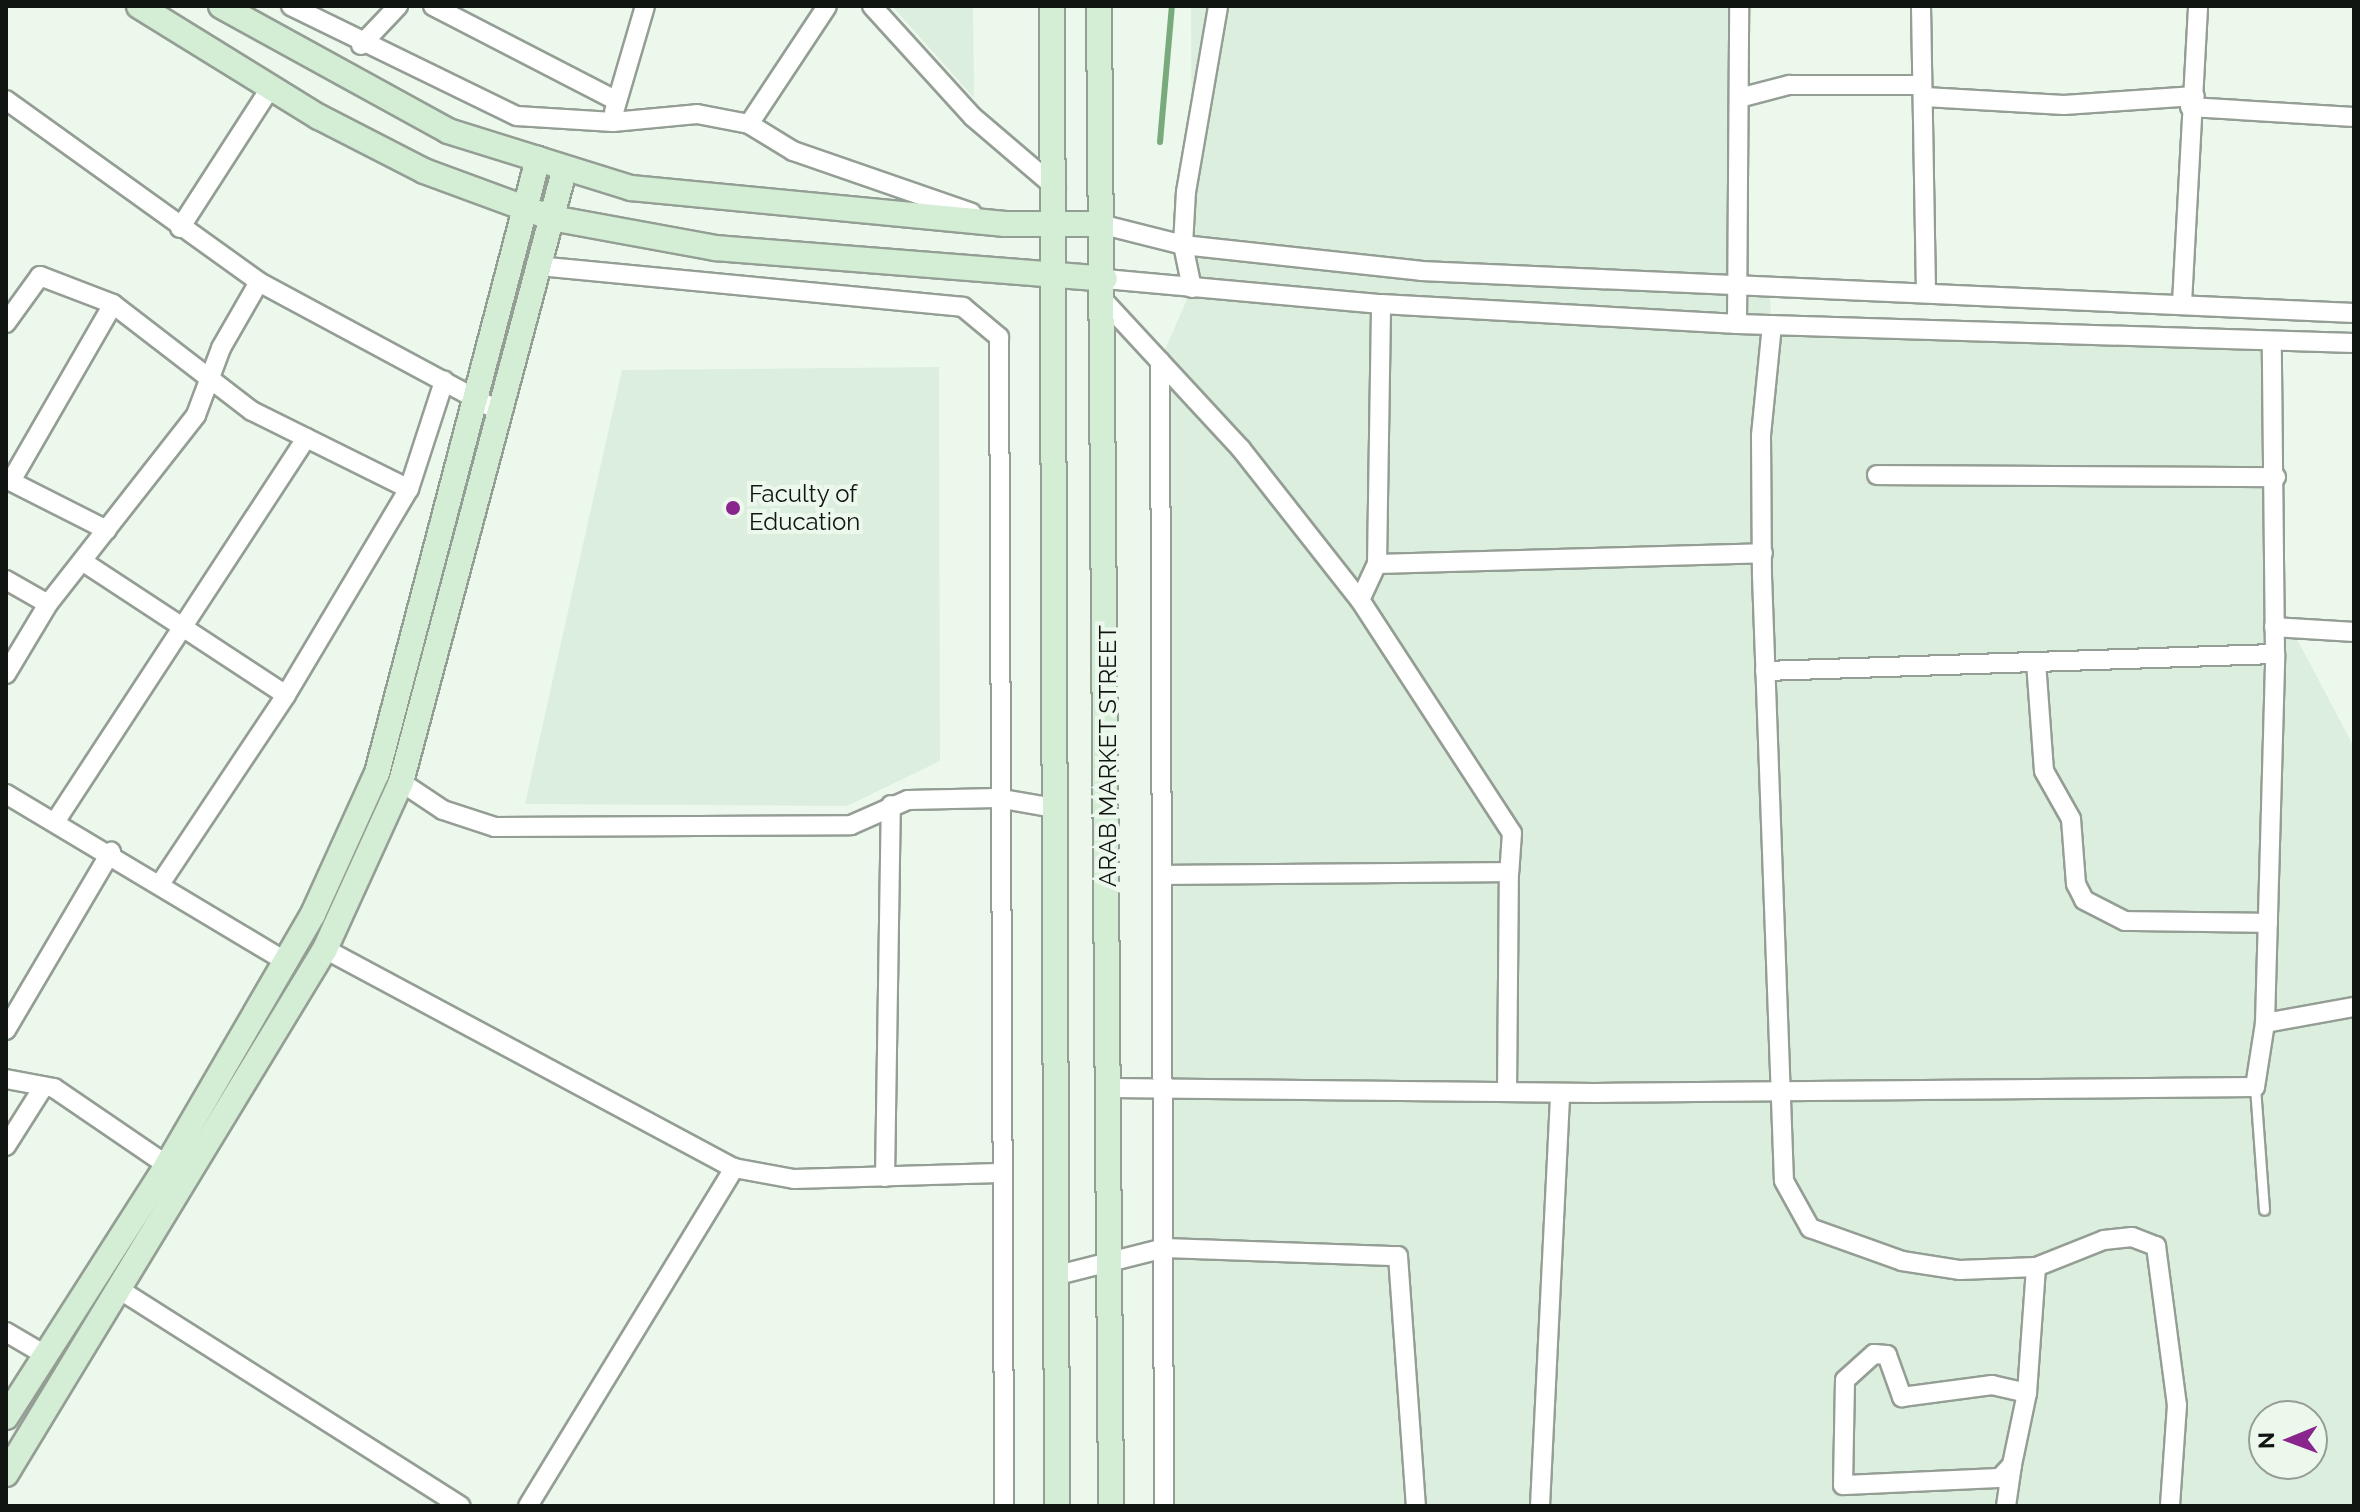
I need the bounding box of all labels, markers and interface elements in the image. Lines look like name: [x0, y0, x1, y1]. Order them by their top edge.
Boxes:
place label: Faculty of Education: [749, 480, 860, 536]
marker: Faculty of Education: [724, 499, 742, 517]
street label: ARAB MARKET STREET: [1094, 625, 1122, 887]
north arrow: [2248, 1400, 2328, 1480]
text: N: [2253, 1432, 2279, 1449]

